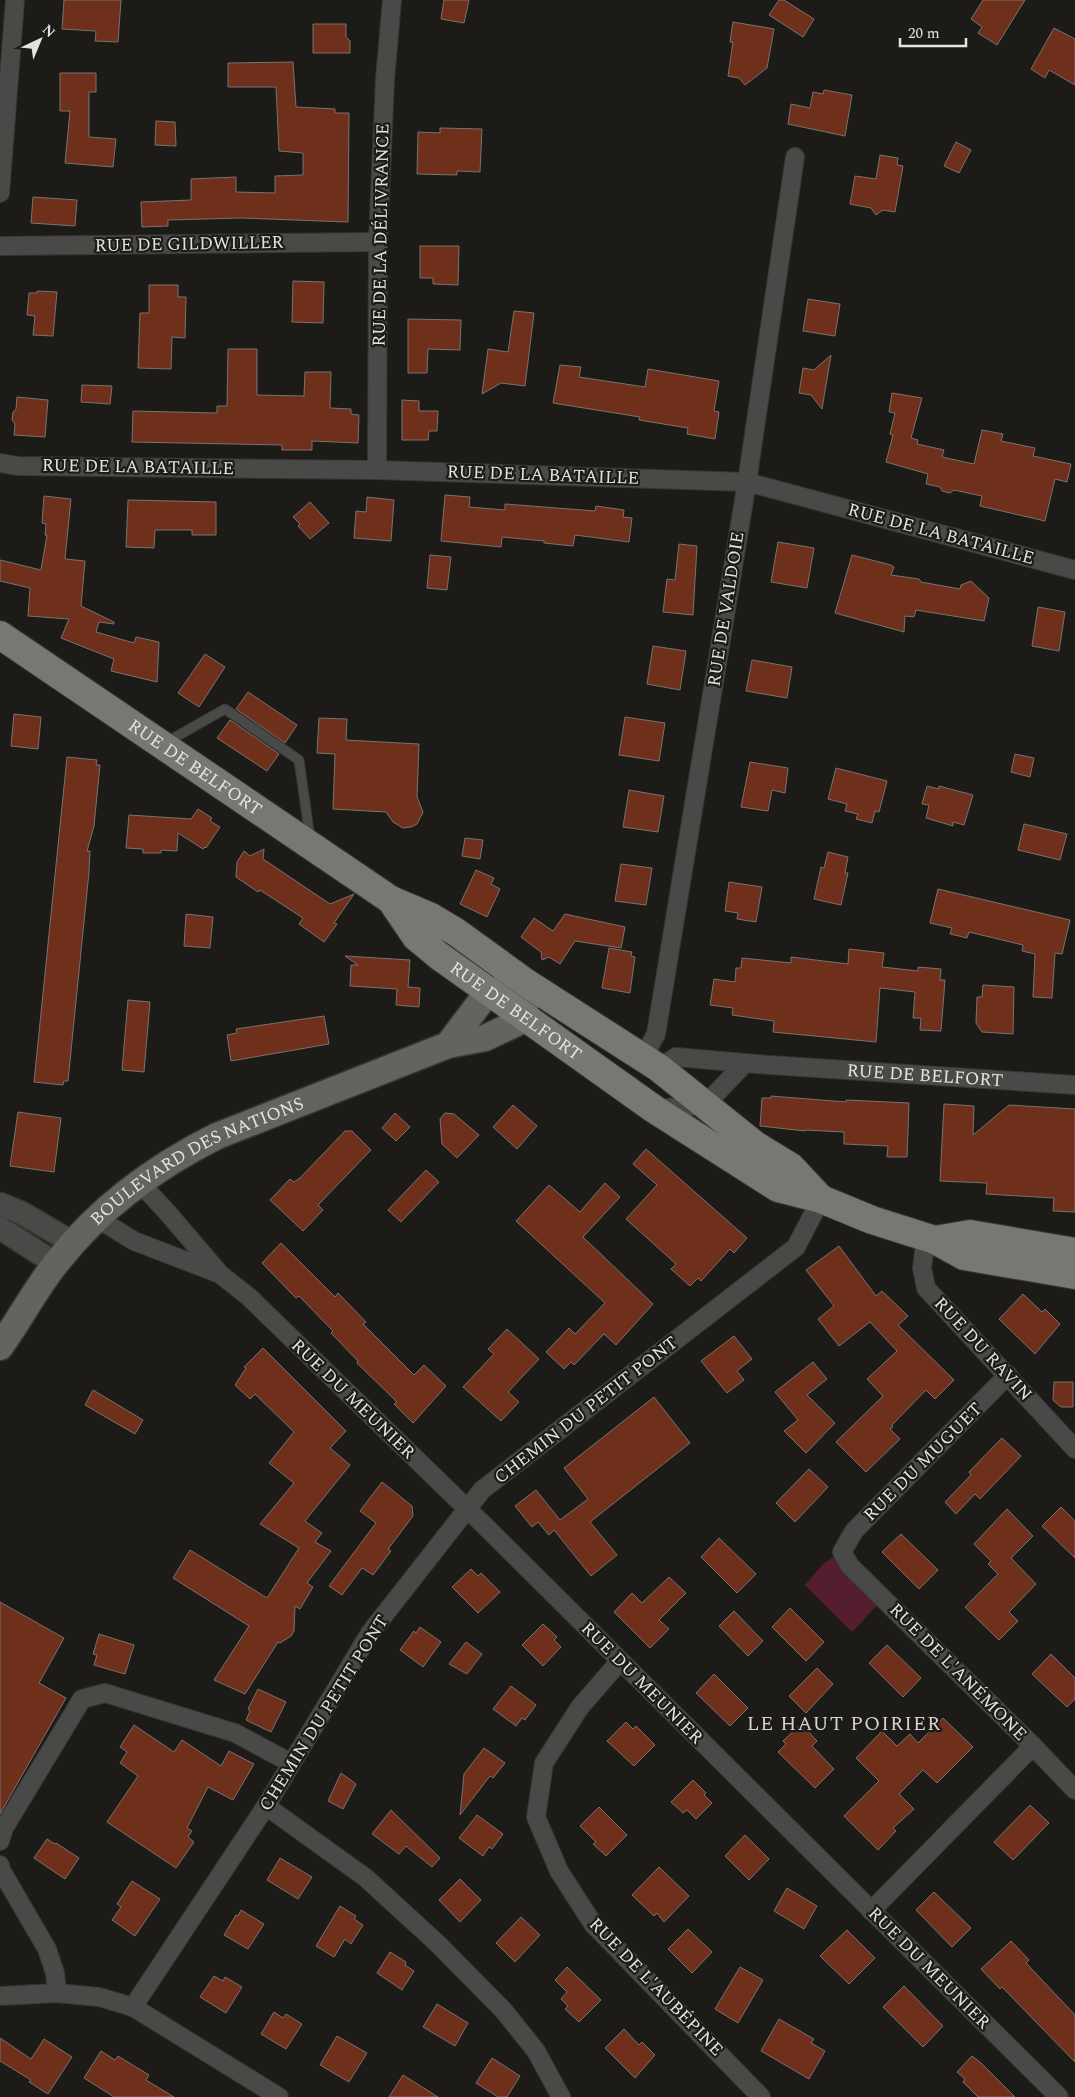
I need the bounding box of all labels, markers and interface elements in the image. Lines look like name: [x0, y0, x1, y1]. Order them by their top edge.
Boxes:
north arrow: [15, 15, 65, 65]
scale bar: [900, 15, 966, 47]
text: N: [37, 19, 60, 43]
text: 20 m: [908, 22, 940, 45]
street label: RUE DE LA DÉLIVRANCE: [366, 123, 396, 347]
street label: RUE DE GILDWILLER: [94, 229, 284, 259]
street label: RUE DE LA BATAILLE: [42, 452, 234, 482]
street label: RUE DE LA BATAILLE: [446, 458, 640, 492]
street label: RUE DE LA BATAILLE: [845, 496, 1037, 572]
street label: RUE DE VALDOIE: [700, 530, 752, 688]
street label: RUE DE BELFORT: [123, 712, 268, 823]
street label: RUE DE BELFORT: [444, 954, 588, 1067]
street label: RUE DE BELFORT: [846, 1057, 1004, 1094]
street label: BOULEVARD DES NATIONS: [84, 1090, 308, 1232]
street label: RUE DU RAVIN: [927, 1291, 1039, 1407]
street label: CHEMIN DU PETIT PONT: [488, 1330, 684, 1490]
street label: RUE DU MEUNIER: [285, 1332, 421, 1466]
street label: RUE DU MUGUET: [857, 1396, 989, 1528]
street label: RUE DE L'ANÉMONE: [883, 1597, 1033, 1747]
street label: CHEMIN DU PETIT PONT: [252, 1610, 396, 1816]
street label: RUE DU MEUNIER: [575, 1616, 709, 1750]
district label: LE HAUT POIRIER: [747, 1709, 941, 1739]
street label: RUE DU MEUNIER: [862, 1901, 996, 2035]
street label: RUE DE L'AUBÉPINE: [582, 1912, 730, 2062]

